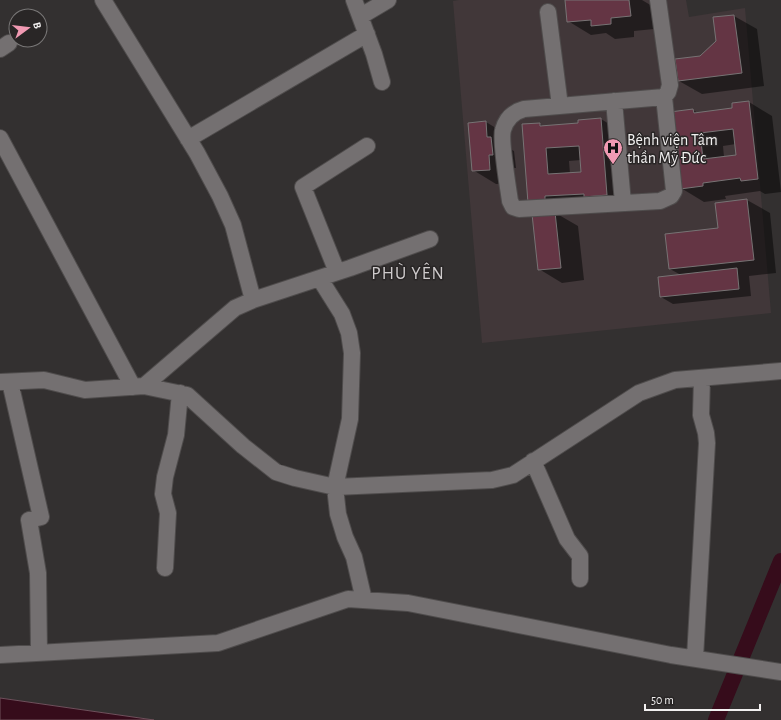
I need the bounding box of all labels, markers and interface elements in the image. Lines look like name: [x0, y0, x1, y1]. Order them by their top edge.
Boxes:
north arrow: [8, 8, 48, 48]
text: B: [31, 21, 43, 31]
place label: Bệnh viện Tâm thần Mỹ Đức: [627, 132, 718, 167]
hospital icon: Bệnh viện Tâm thần Mỹ Đức: [602, 137, 624, 165]
district label: PHÙ YÊN: [371, 262, 445, 283]
scale bar: [645, 686, 760, 712]
text: 50 m: [651, 694, 674, 706]

